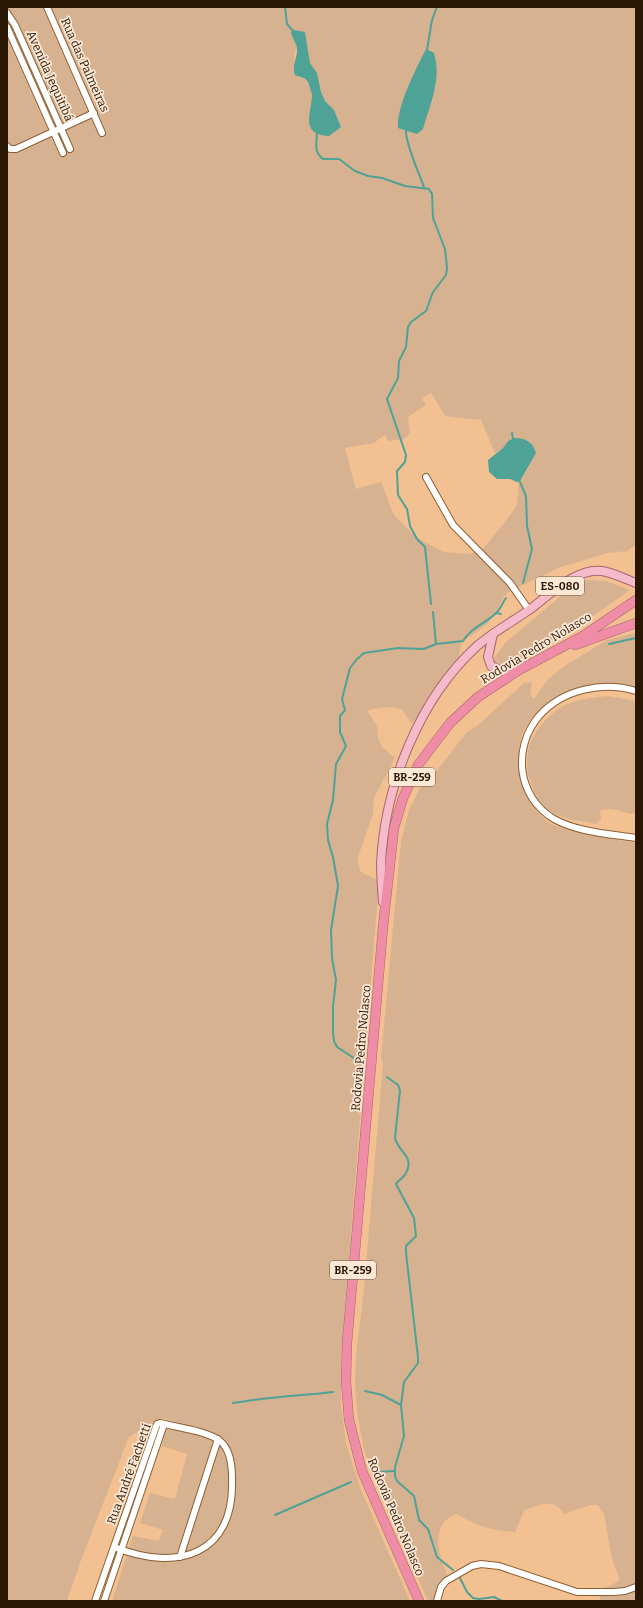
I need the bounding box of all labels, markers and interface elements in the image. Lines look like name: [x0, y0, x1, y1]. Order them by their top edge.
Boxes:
street label: Rua das Palmeiras: [58, 16, 112, 114]
street label: Avenida Jequitibá: [24, 29, 76, 124]
road number: ES-080: [536, 577, 584, 595]
street label: Rodovia Pedro Nolasco: [478, 609, 594, 687]
road number: BR-259: [389, 768, 435, 786]
street label: Rodovia Pedro Nolasco: [349, 984, 373, 1112]
road number: BR-259: [330, 1261, 376, 1279]
street label: Rua André Fachetti: [104, 1421, 154, 1526]
street label: Rodovia Pedro Nolasco: [365, 1456, 427, 1578]

